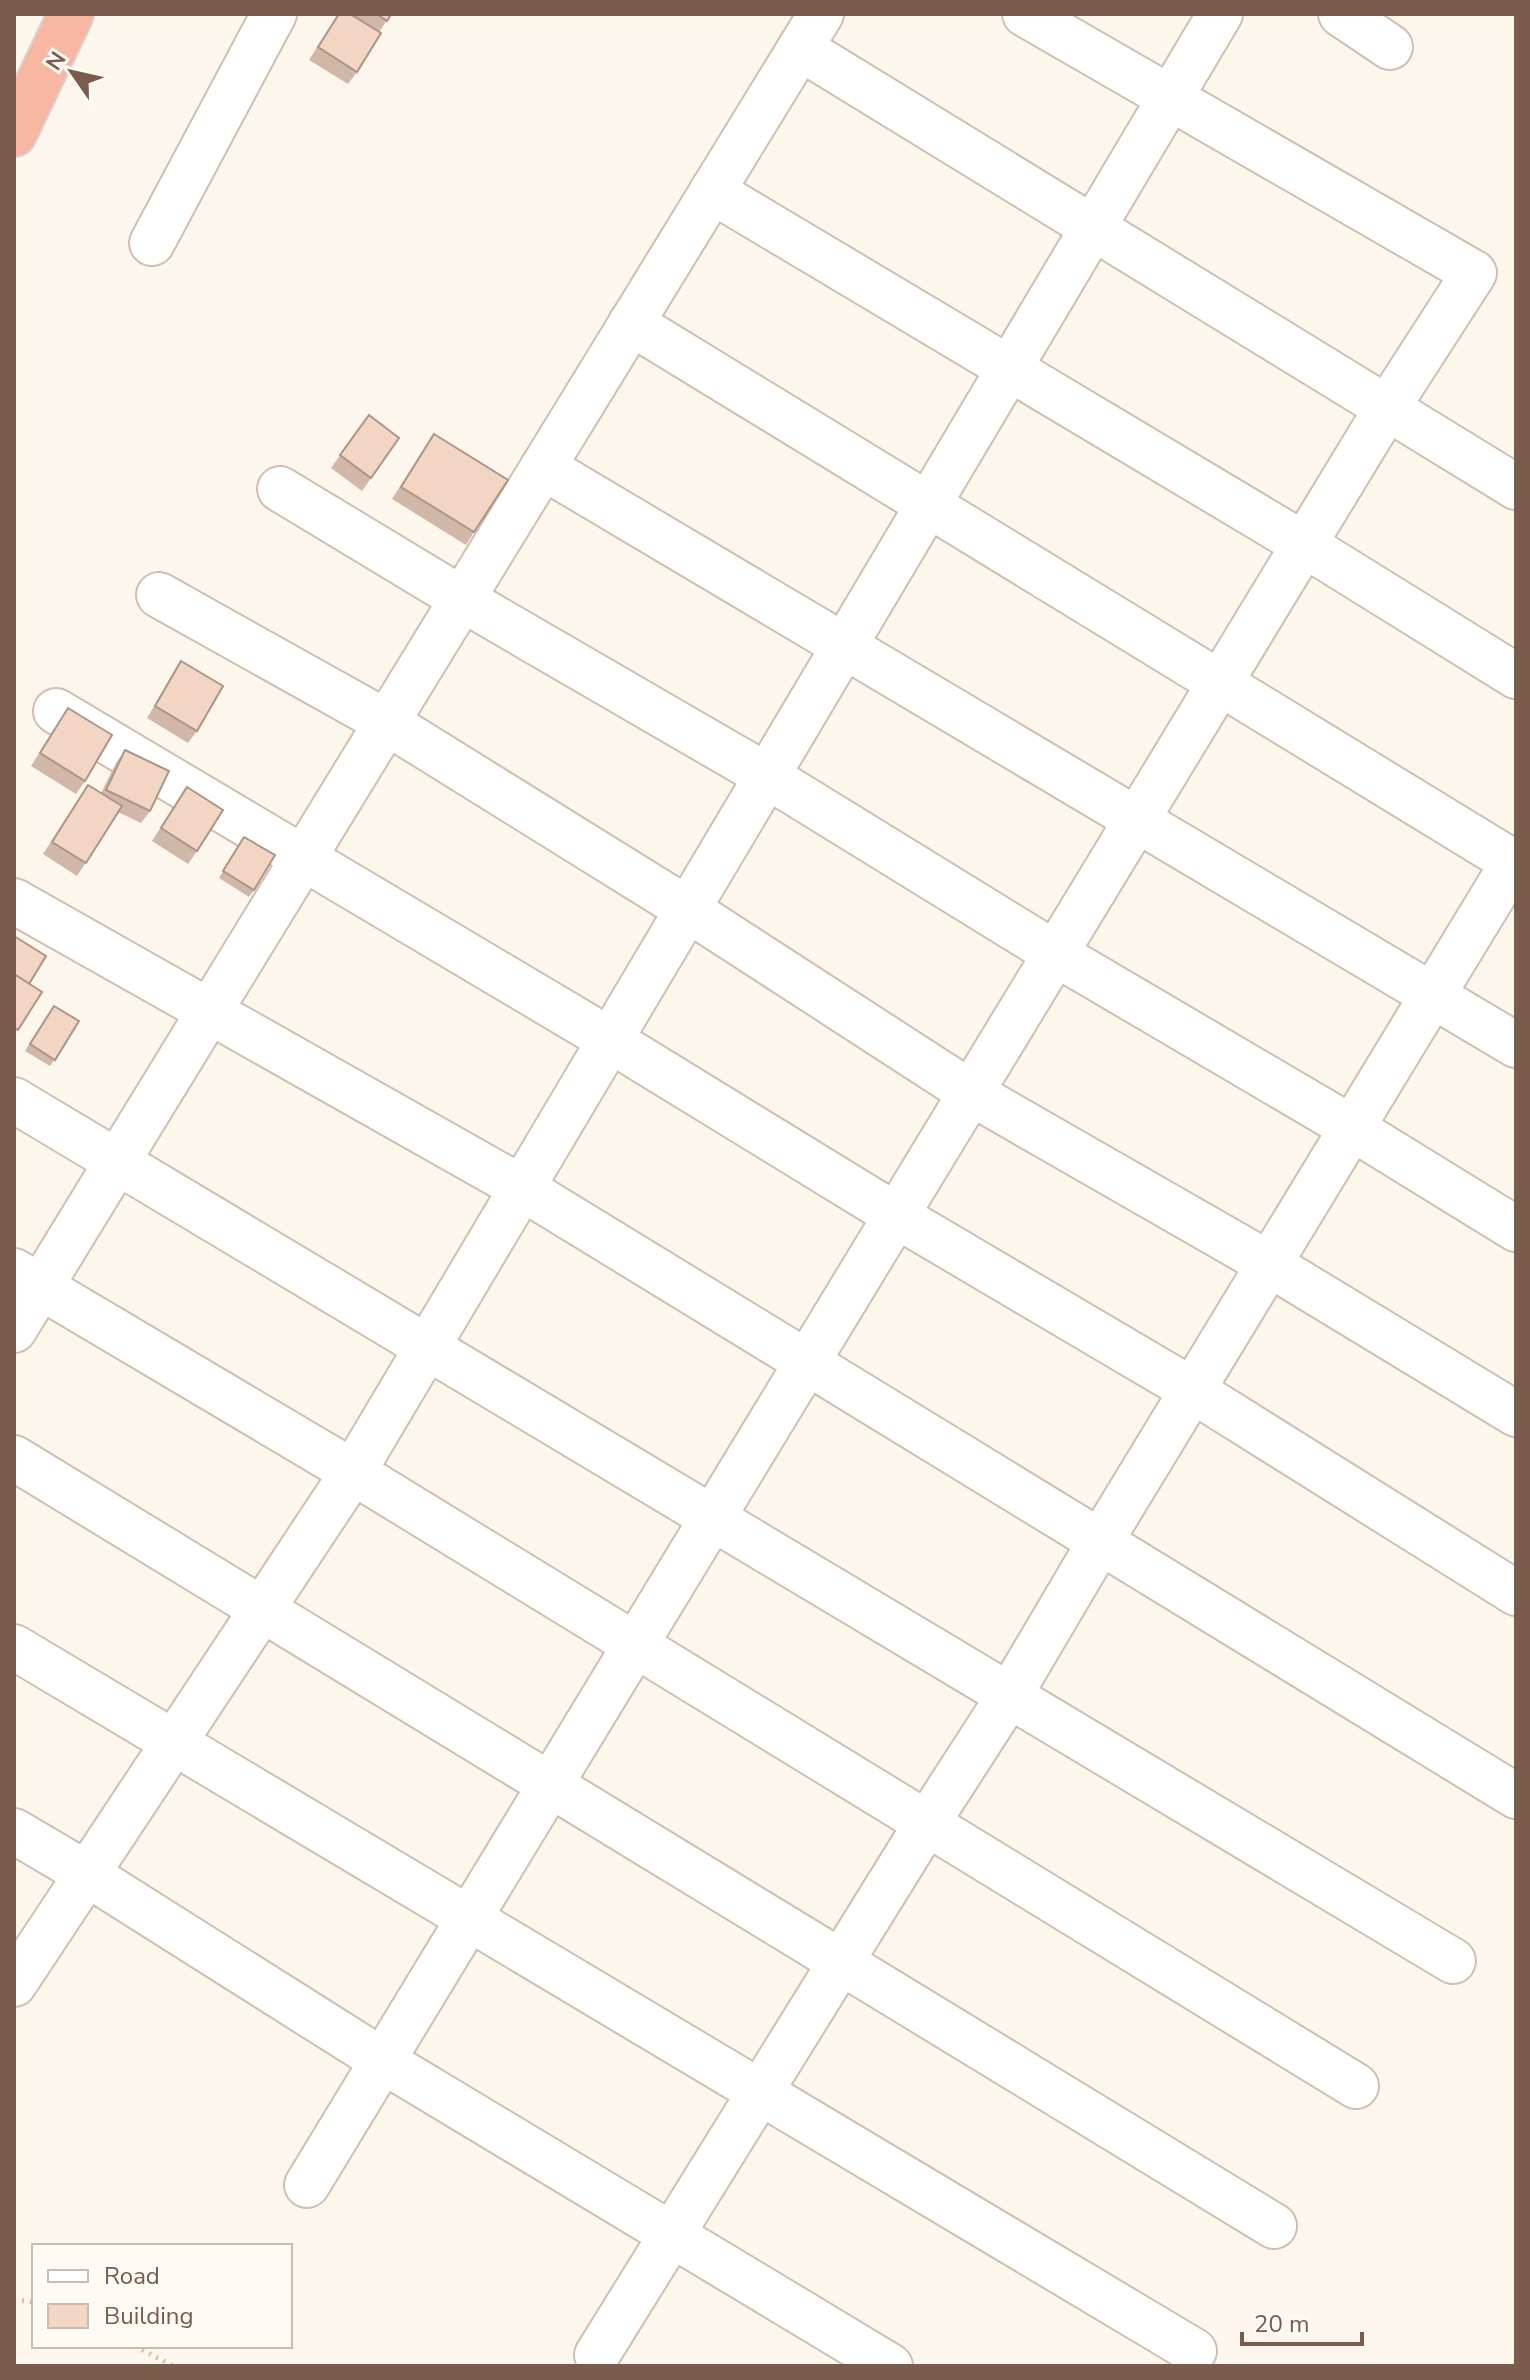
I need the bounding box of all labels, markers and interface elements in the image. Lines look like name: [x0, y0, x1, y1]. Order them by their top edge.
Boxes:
north arrow: [32, 32, 112, 112]
text: N: [39, 46, 73, 77]
legend: [32, 2244, 292, 2348]
text: Road: [104, 2260, 160, 2292]
scale bar: [1242, 2296, 1362, 2346]
text: Building: [104, 2300, 194, 2332]
text: 20 m: [1254, 2308, 1310, 2340]

